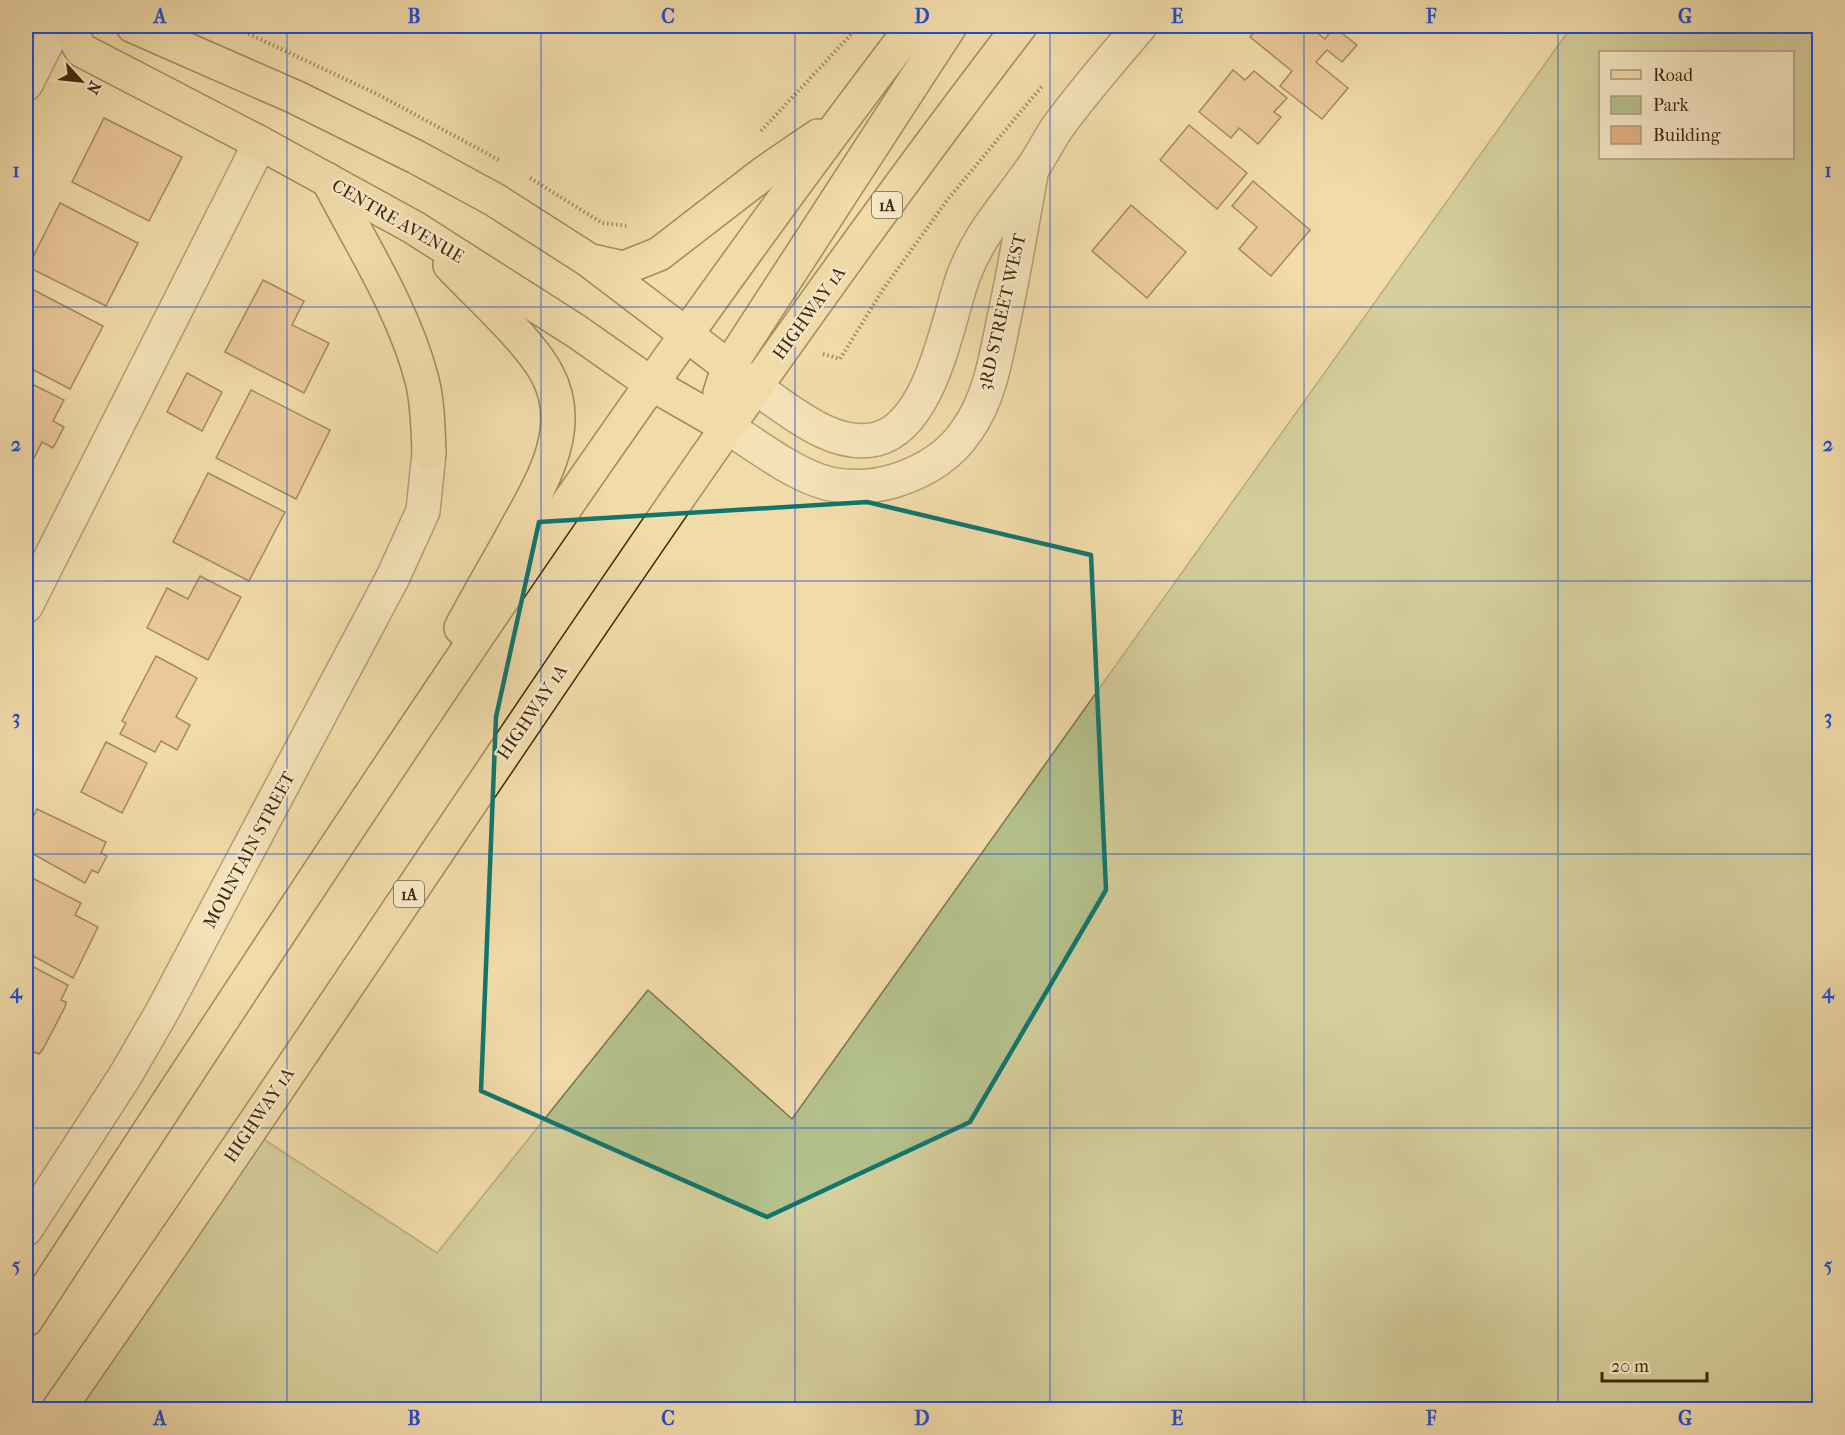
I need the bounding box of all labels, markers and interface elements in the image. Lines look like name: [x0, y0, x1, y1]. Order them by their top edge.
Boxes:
text: A: [152, 5, 168, 28]
text: B: [407, 5, 421, 28]
text: C: [661, 5, 675, 28]
text: D: [914, 5, 930, 28]
text: E: [1171, 5, 1183, 28]
text: F: [1425, 5, 1437, 28]
text: G: [1678, 5, 1692, 28]
north arrow: [51, 51, 111, 111]
legend: [1599, 51, 1794, 159]
text: Road: [1653, 65, 1693, 86]
text: N: [82, 78, 105, 98]
text: Park: [1653, 95, 1690, 116]
text: Building: [1653, 125, 1721, 146]
text: 1: [12, 159, 20, 182]
text: 1: [1824, 159, 1832, 182]
street label: CENTRE AVENUE: [328, 175, 467, 268]
road number: 1A: [872, 192, 902, 218]
street label: 3RD STREET WEST: [974, 231, 1031, 393]
street label: HIGHWAY 1A: [769, 262, 850, 364]
text: 2: [11, 433, 21, 456]
text: 2: [1823, 433, 1833, 456]
street label: HIGHWAY 1A: [493, 661, 572, 764]
text: 3: [12, 706, 20, 729]
text: 3: [1824, 706, 1832, 729]
street label: MOUNTAIN STREET: [199, 768, 300, 932]
road number: 1A: [394, 881, 424, 907]
text: 4: [9, 980, 23, 1004]
text: 4: [1821, 980, 1835, 1004]
street label: HIGHWAY 1A: [220, 1064, 299, 1167]
text: 5: [12, 1254, 21, 1277]
text: 5: [1824, 1254, 1833, 1277]
scale bar: [1602, 1345, 1707, 1383]
text: 20 m: [1611, 1356, 1649, 1377]
text: A: [152, 1407, 168, 1430]
text: B: [407, 1407, 421, 1430]
text: C: [661, 1407, 675, 1430]
text: D: [914, 1407, 930, 1430]
text: E: [1171, 1407, 1183, 1430]
text: F: [1425, 1407, 1437, 1430]
text: G: [1678, 1407, 1692, 1430]

